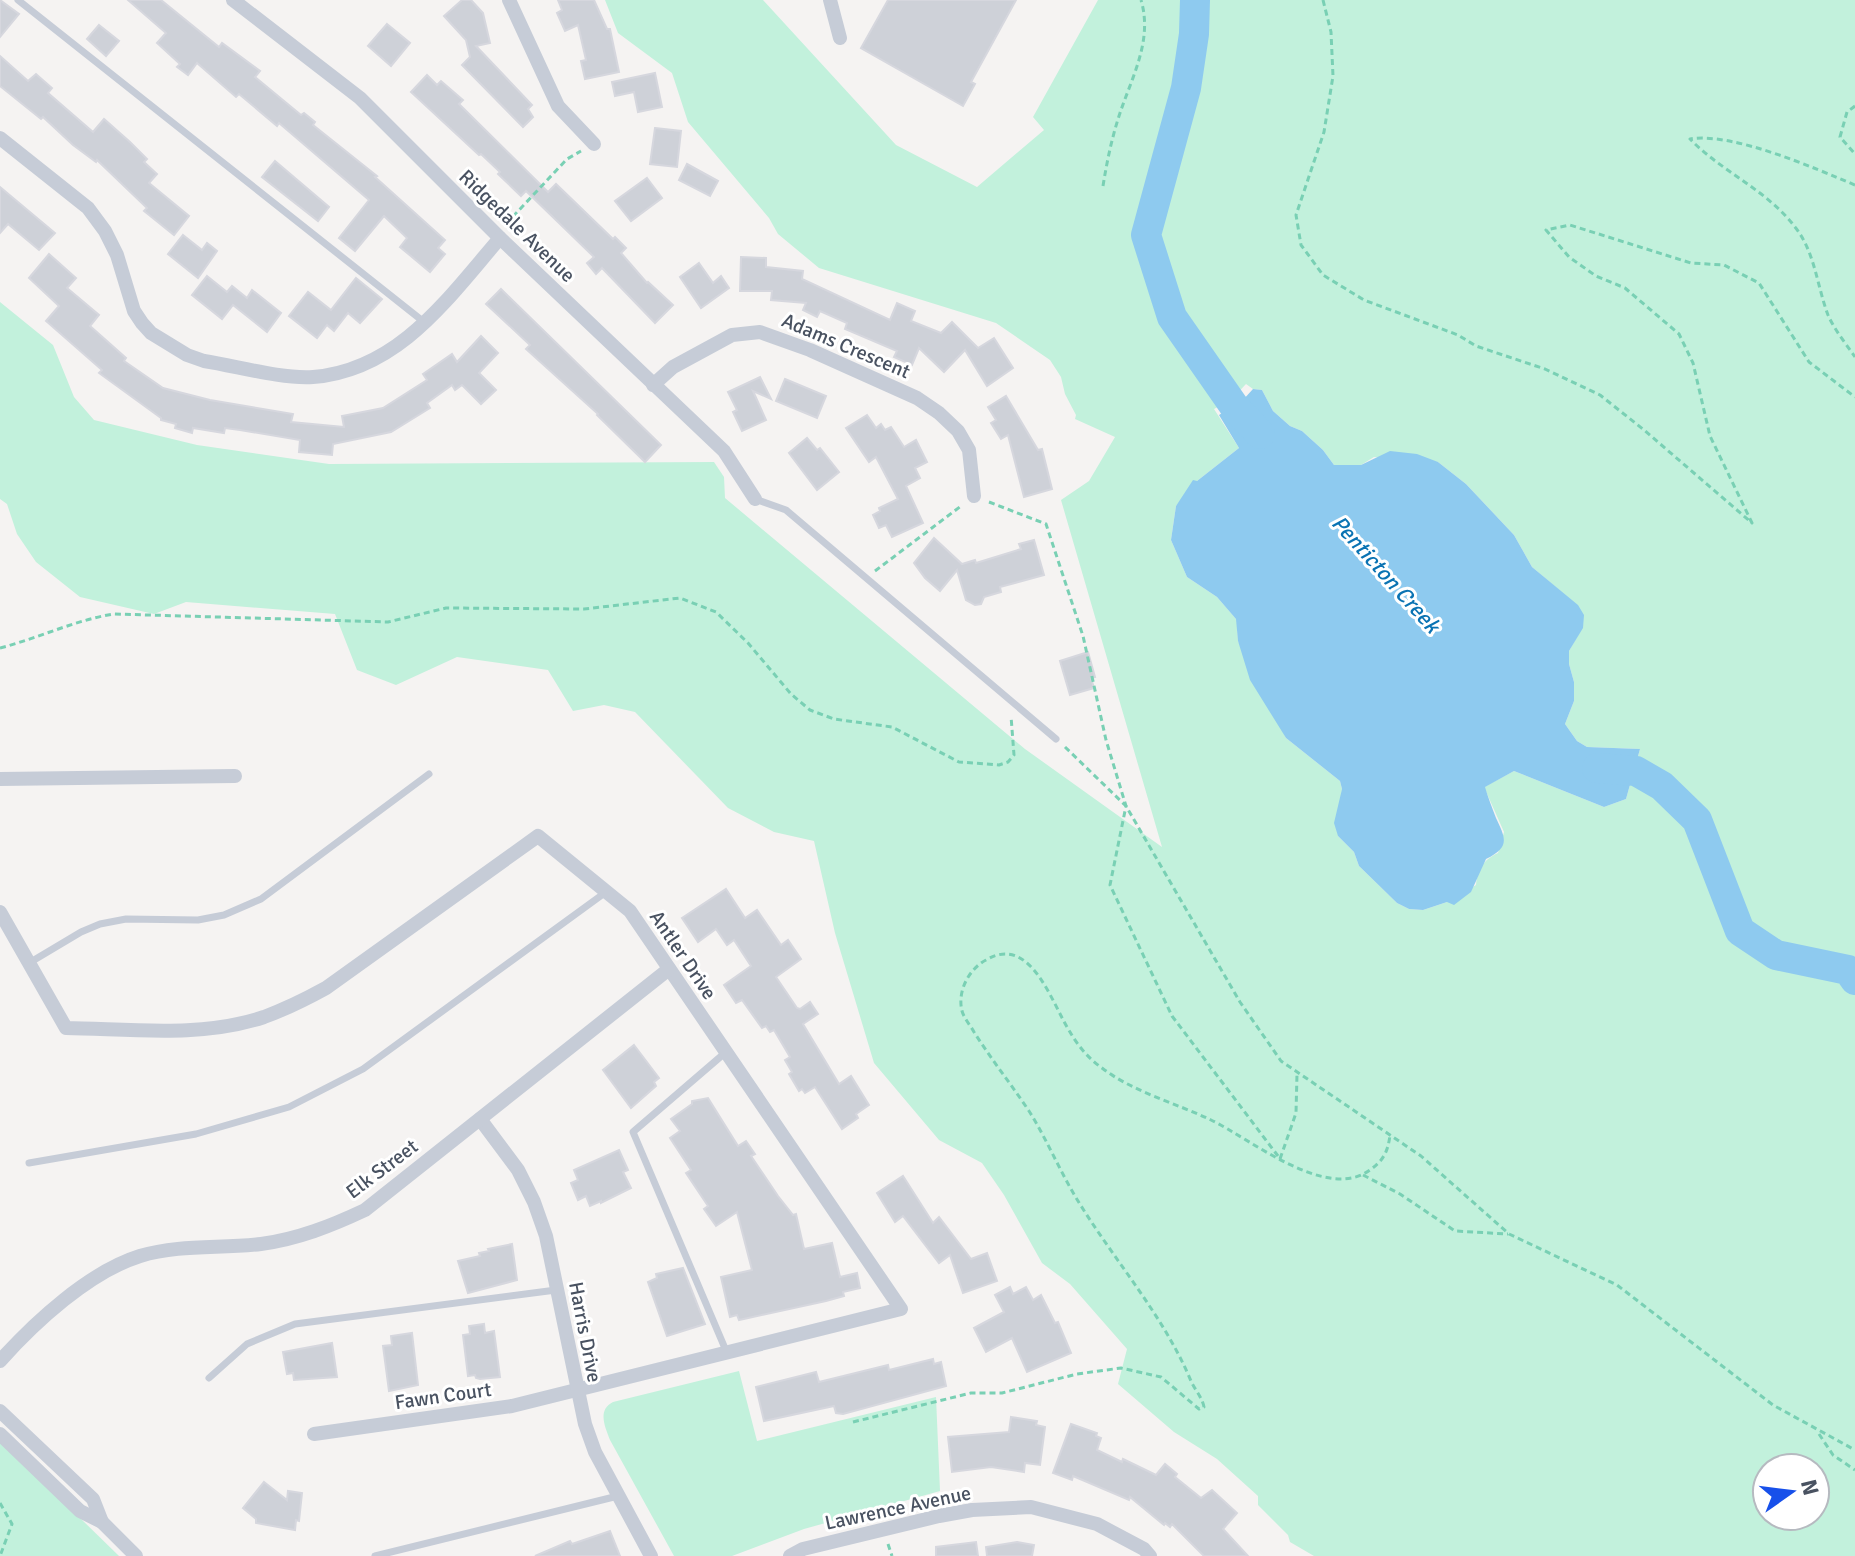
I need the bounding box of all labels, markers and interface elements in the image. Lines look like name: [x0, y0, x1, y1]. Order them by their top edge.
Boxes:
street label: Ridgedale Avenue: [454, 164, 580, 288]
street label: Adams Crescent: [778, 308, 914, 384]
water label: Penticton Creek: [1326, 510, 1447, 640]
street label: Antler Drive: [644, 906, 722, 1004]
street label: Elk Street: [341, 1134, 423, 1204]
street label: Harris Drive: [563, 1280, 607, 1384]
street label: Fawn Court: [393, 1377, 493, 1415]
north arrow: [1751, 1452, 1831, 1532]
text: N: [1795, 1477, 1825, 1498]
street label: Lawrence Avenue: [823, 1480, 973, 1536]

